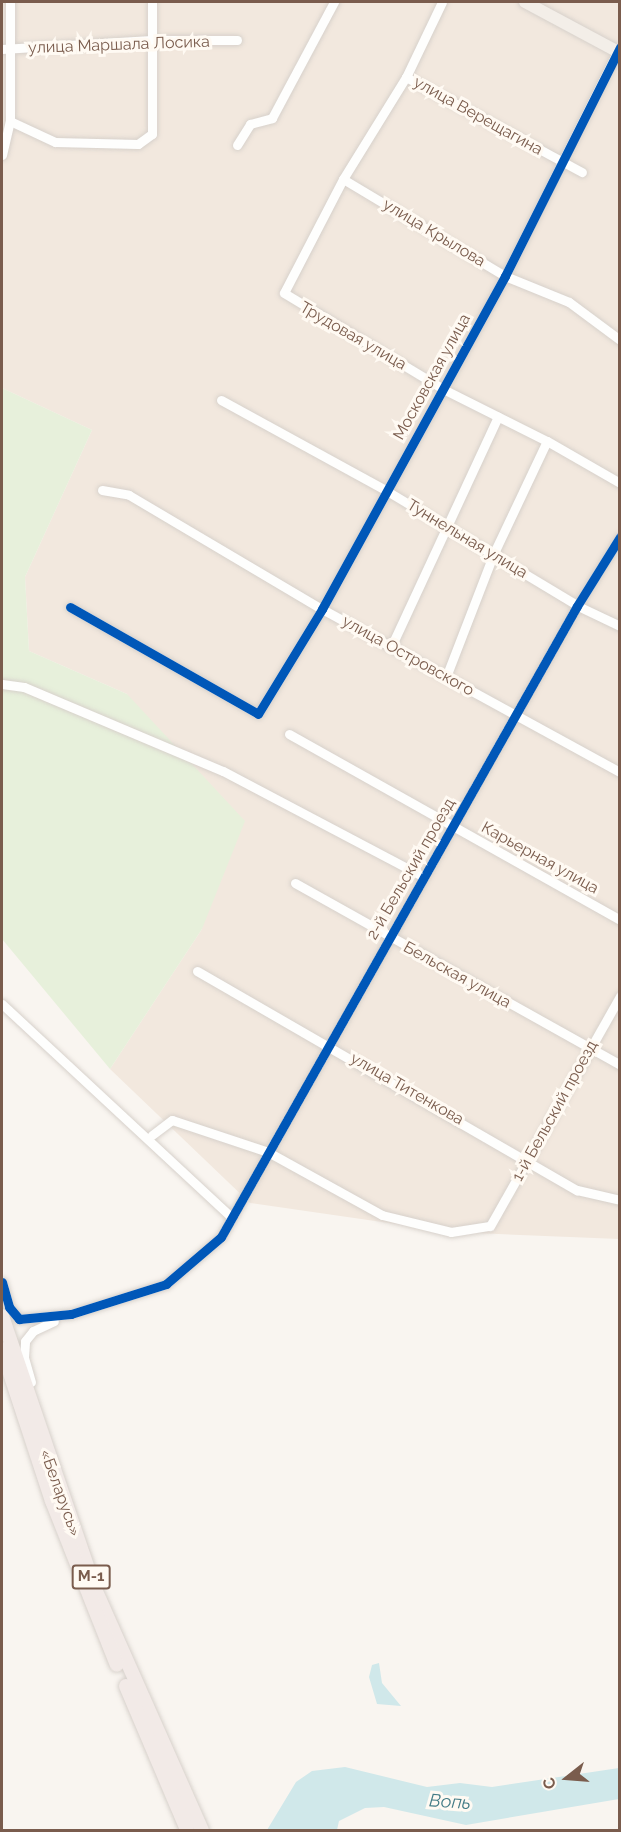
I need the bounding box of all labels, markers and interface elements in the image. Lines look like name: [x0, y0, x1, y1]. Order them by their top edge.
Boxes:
street label: улица Маршала Лосика: [28, 32, 210, 58]
street label: улица Верещагина: [410, 73, 546, 159]
street label: улица Крылова: [379, 195, 489, 271]
street label: Трудовая улица: [296, 298, 410, 374]
street label: Московская улица: [389, 310, 475, 444]
street label: Туннельная улица: [403, 495, 531, 583]
street label: улица Островского: [339, 612, 477, 700]
street label: 2-й Бельский проезд: [363, 795, 459, 943]
street label: Карьерная улица: [478, 818, 602, 898]
street label: Бельская улица: [400, 937, 514, 1013]
street label: 1-й Бельский проезд: [508, 1037, 602, 1185]
street label: улица Титенкова: [347, 1049, 467, 1129]
street label: «Беларусь»: [35, 1447, 85, 1539]
road number: М-1: [72, 1565, 110, 1589]
north arrow: [537, 1748, 597, 1808]
text: С: [539, 1775, 560, 1791]
water label: Вопь: [428, 1790, 472, 1814]

